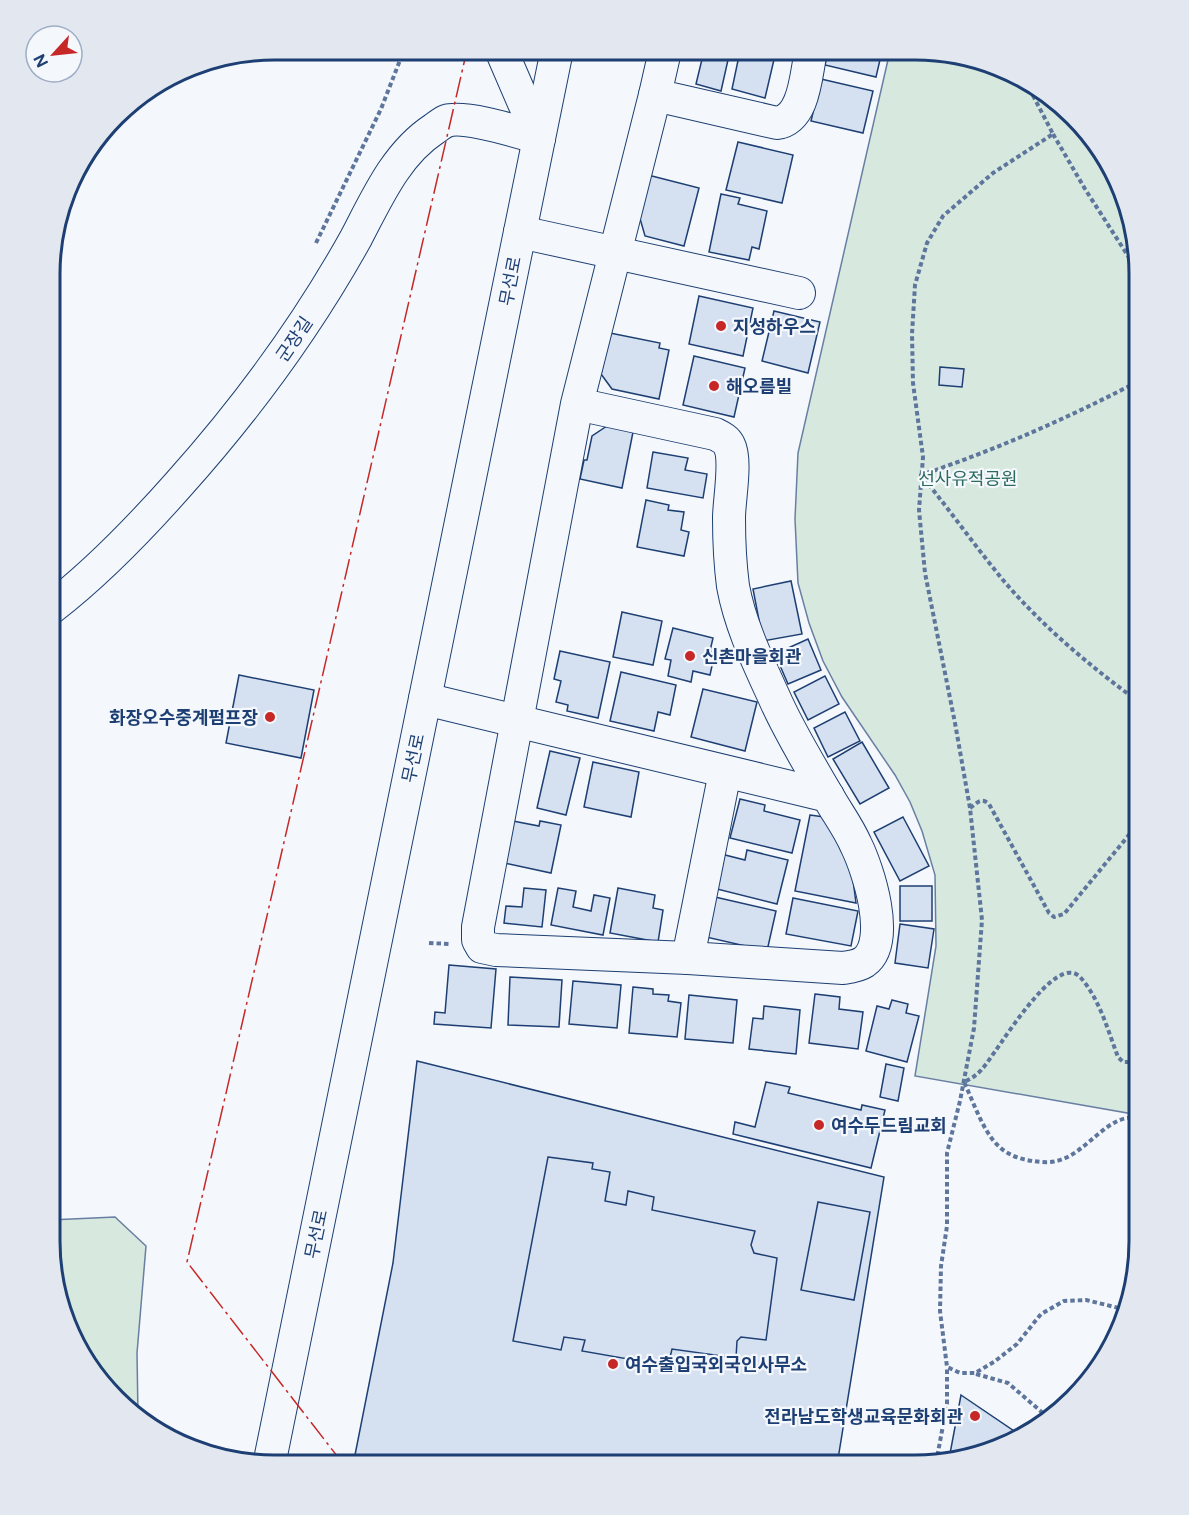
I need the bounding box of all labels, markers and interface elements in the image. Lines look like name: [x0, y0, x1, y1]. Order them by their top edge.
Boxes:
north arrow: [24, 24, 84, 84]
text: N: [30, 51, 52, 70]
street label: 무선로: [495, 255, 525, 307]
street label: 군장길: [271, 313, 317, 365]
place label: 지성하우스: [733, 316, 816, 337]
marker: 지성하우스: [714, 319, 728, 333]
place label: 해오름빌: [726, 376, 792, 397]
marker: 해오름빌: [707, 379, 721, 393]
park label: 선사유적공원: [918, 468, 1018, 489]
place label: 신촌마을회관: [702, 646, 802, 667]
marker: 신촌마을회관: [683, 649, 697, 663]
place label: 화장오수중계펌프장: [109, 707, 258, 728]
marker: 화장오수중계펌프장: [263, 710, 277, 724]
street label: 무선로: [398, 732, 428, 784]
place label: 여수두드림교회: [831, 1115, 947, 1136]
marker: 여수두드림교회: [812, 1118, 826, 1132]
street label: 무선로: [301, 1208, 331, 1260]
place label: 여수출입국외국인사무소: [625, 1354, 807, 1375]
marker: 여수출입국외국인사무소: [606, 1357, 620, 1371]
place label: 전라남도학생교육문화회관: [764, 1406, 963, 1427]
marker: 전라남도학생교육문화회관: [968, 1409, 982, 1423]

